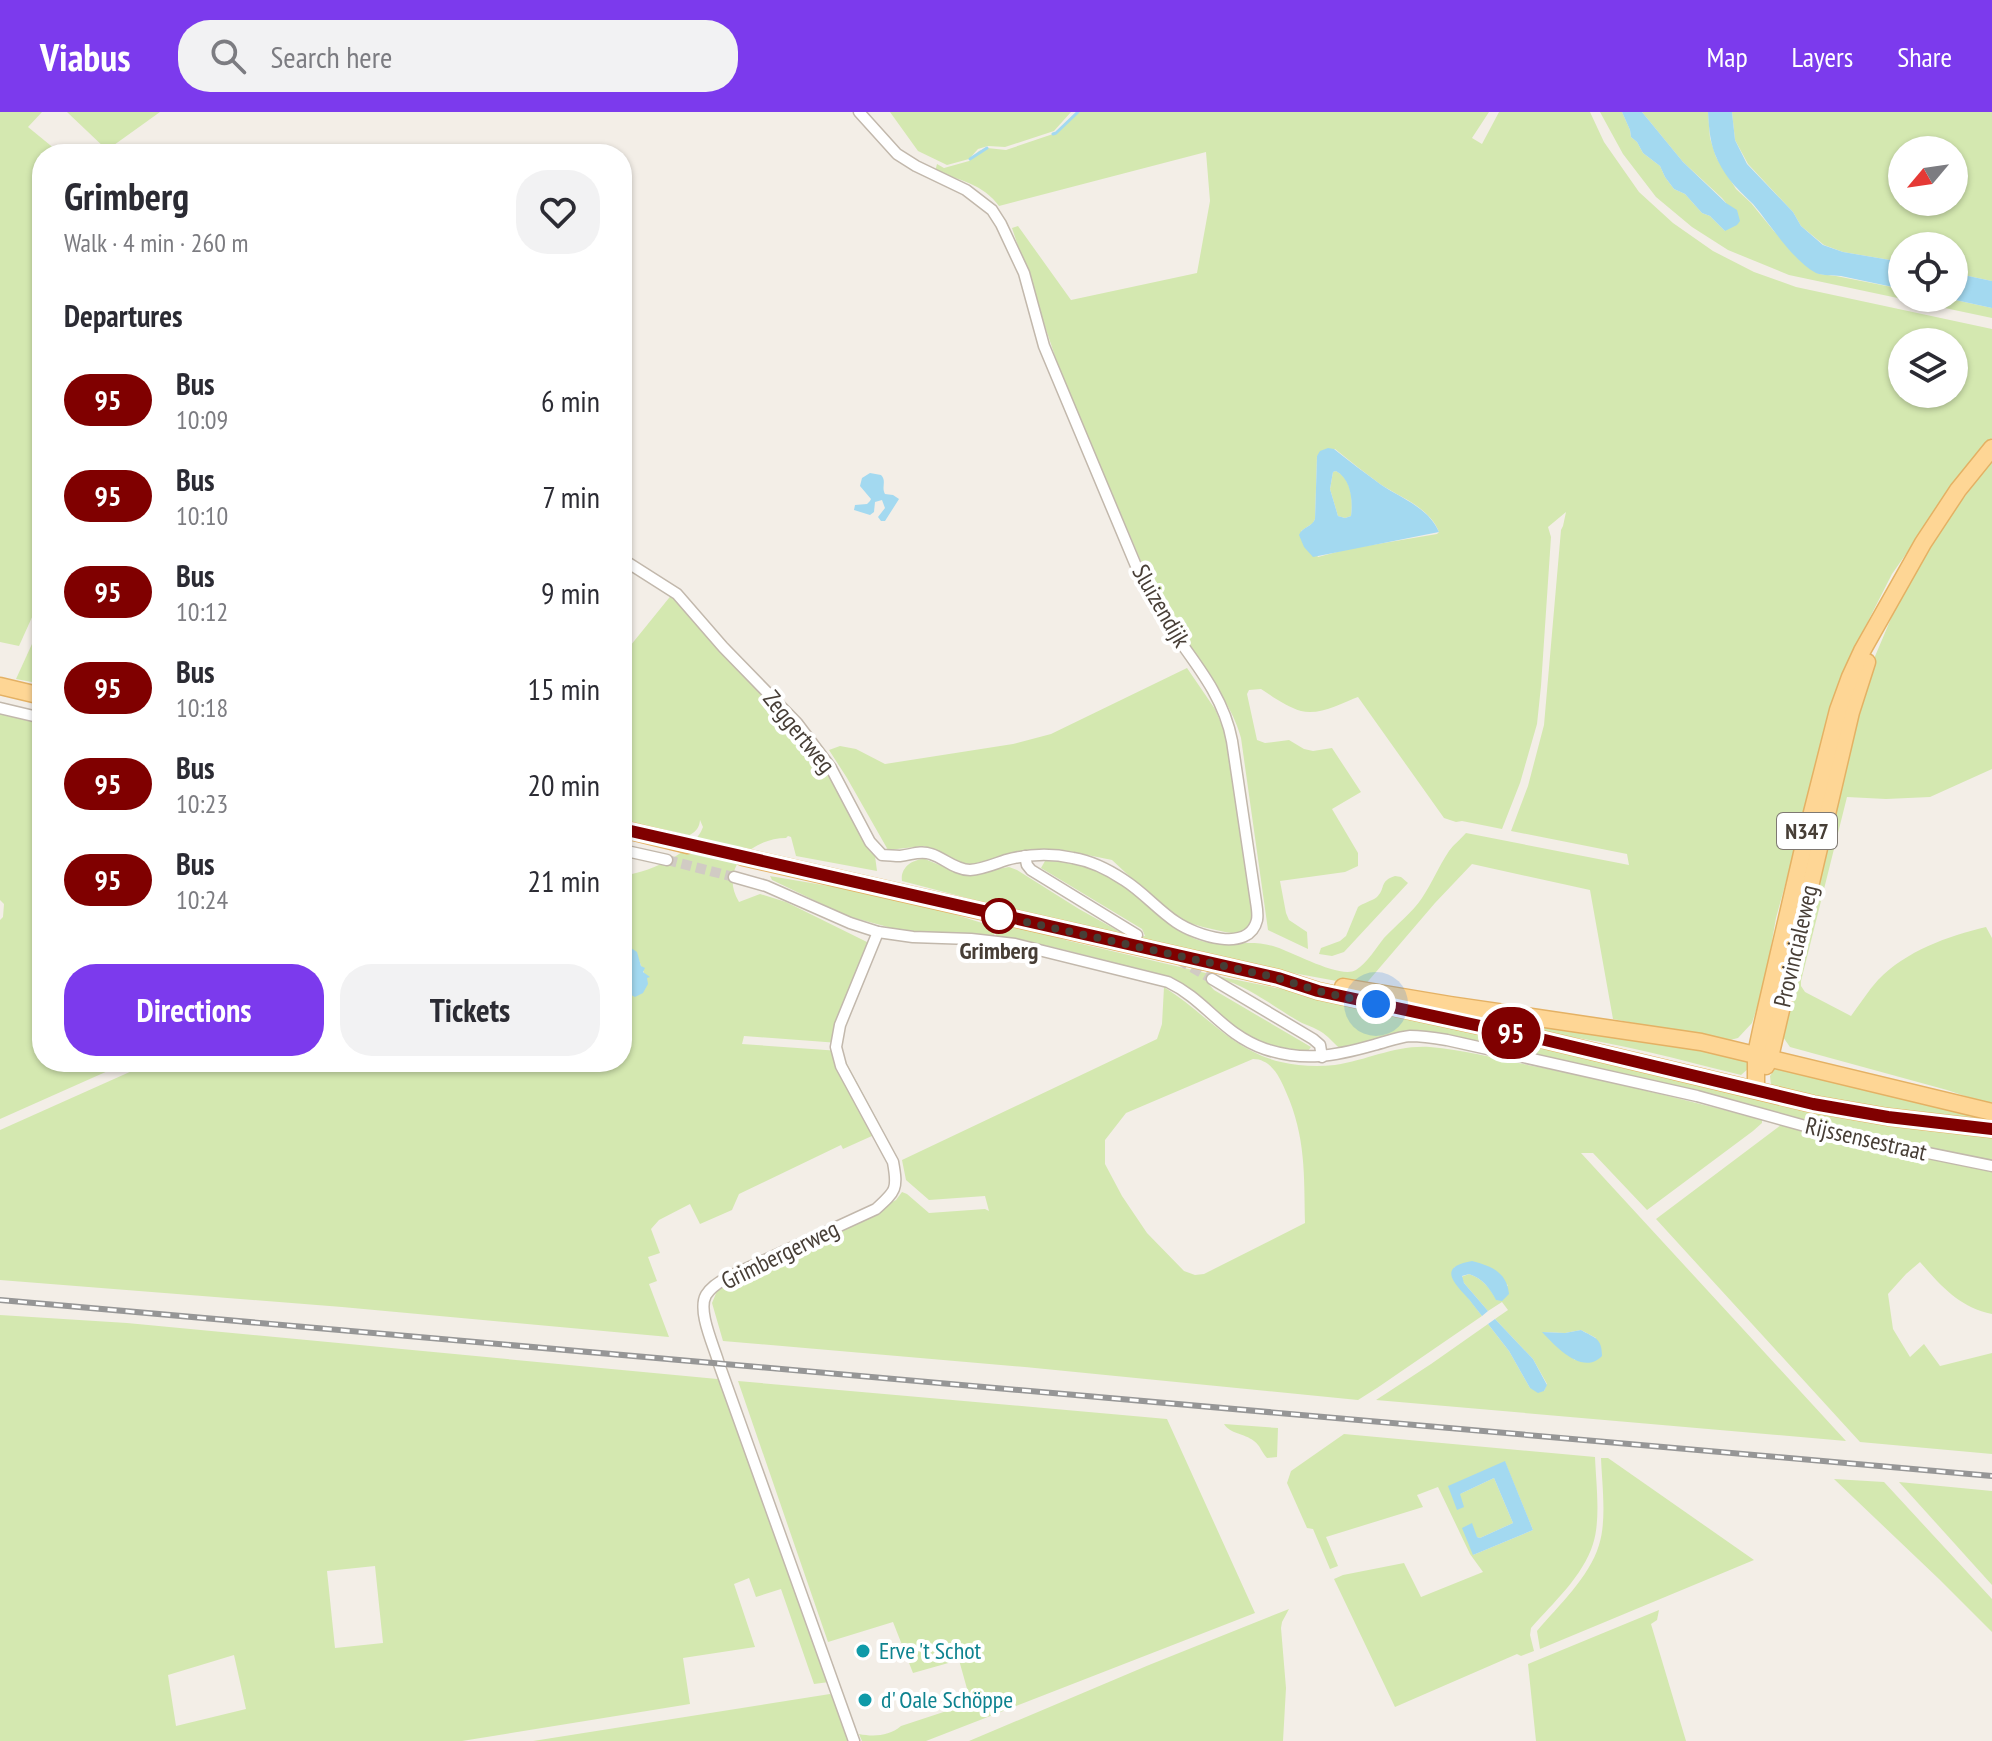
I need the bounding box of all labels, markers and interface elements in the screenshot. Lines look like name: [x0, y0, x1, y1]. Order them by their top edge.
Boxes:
search box: [178, 20, 738, 92]
text: Viabus: [40, 32, 130, 81]
icon: search: [206, 34, 250, 78]
text: Search here: [270, 37, 392, 76]
text: Map: [1706, 38, 1748, 75]
text: Layers: [1792, 38, 1853, 75]
text: Share: [1897, 38, 1952, 75]
north arrow: [1888, 136, 1968, 216]
map controls: [1888, 136, 1968, 408]
button: heart: [516, 170, 600, 254]
text: Grimberg: [64, 171, 189, 220]
text: Walk · 4 min · 260 m: [64, 226, 248, 259]
button: locate: [1888, 232, 1968, 312]
text: Departures: [64, 296, 182, 335]
button: layers: [1888, 328, 1968, 408]
text: Bus: [176, 364, 215, 403]
text: 95: [95, 381, 121, 418]
text: 6 min: [541, 381, 600, 420]
text: 10:09: [176, 403, 228, 436]
text: Bus: [176, 460, 215, 499]
text: 95: [95, 477, 121, 514]
text: 7 min: [542, 477, 600, 516]
text: 10:10: [176, 499, 228, 532]
text: Bus: [176, 556, 215, 595]
street label: Sluizendijk: [1125, 559, 1198, 653]
text: 95: [95, 573, 121, 610]
text: 9 min: [541, 573, 600, 612]
text: 10:12: [176, 595, 228, 628]
text: Bus: [176, 652, 215, 691]
text: 95: [95, 669, 121, 706]
text: 15 min: [527, 669, 600, 708]
street label: Zeggertweg: [757, 684, 842, 779]
text: 10:18: [176, 691, 228, 724]
text: Bus: [176, 748, 215, 787]
text: 95: [95, 765, 121, 802]
text: 20 min: [527, 765, 600, 804]
text: 10:23: [176, 787, 228, 820]
road number: N347: [1777, 813, 1837, 849]
text: Bus: [176, 844, 215, 883]
text: 95: [95, 861, 121, 898]
text: 21 min: [527, 861, 600, 900]
street label: Provincialeweg: [1766, 882, 1825, 1010]
text: 10:24: [176, 883, 228, 916]
marker: Grimberg: [982, 899, 1016, 933]
place label: Grimberg: [960, 935, 1038, 966]
button: Directions: [64, 964, 324, 1056]
button: Tickets: [340, 964, 600, 1056]
your location: [1356, 984, 1396, 1024]
line badge: 95: [1475, 1007, 1547, 1059]
text: 95: [1498, 1014, 1524, 1051]
street label: Rijssensestraat: [1802, 1110, 1930, 1168]
street label: Grimbergerweg: [716, 1213, 844, 1296]
place label: Erve 't Schot: [879, 1635, 982, 1666]
marker: Erve 't Schot: [854, 1642, 872, 1660]
place label: d' Oale Schöppe: [881, 1684, 1013, 1715]
marker: d' Oale Schöppe: [856, 1691, 874, 1709]

